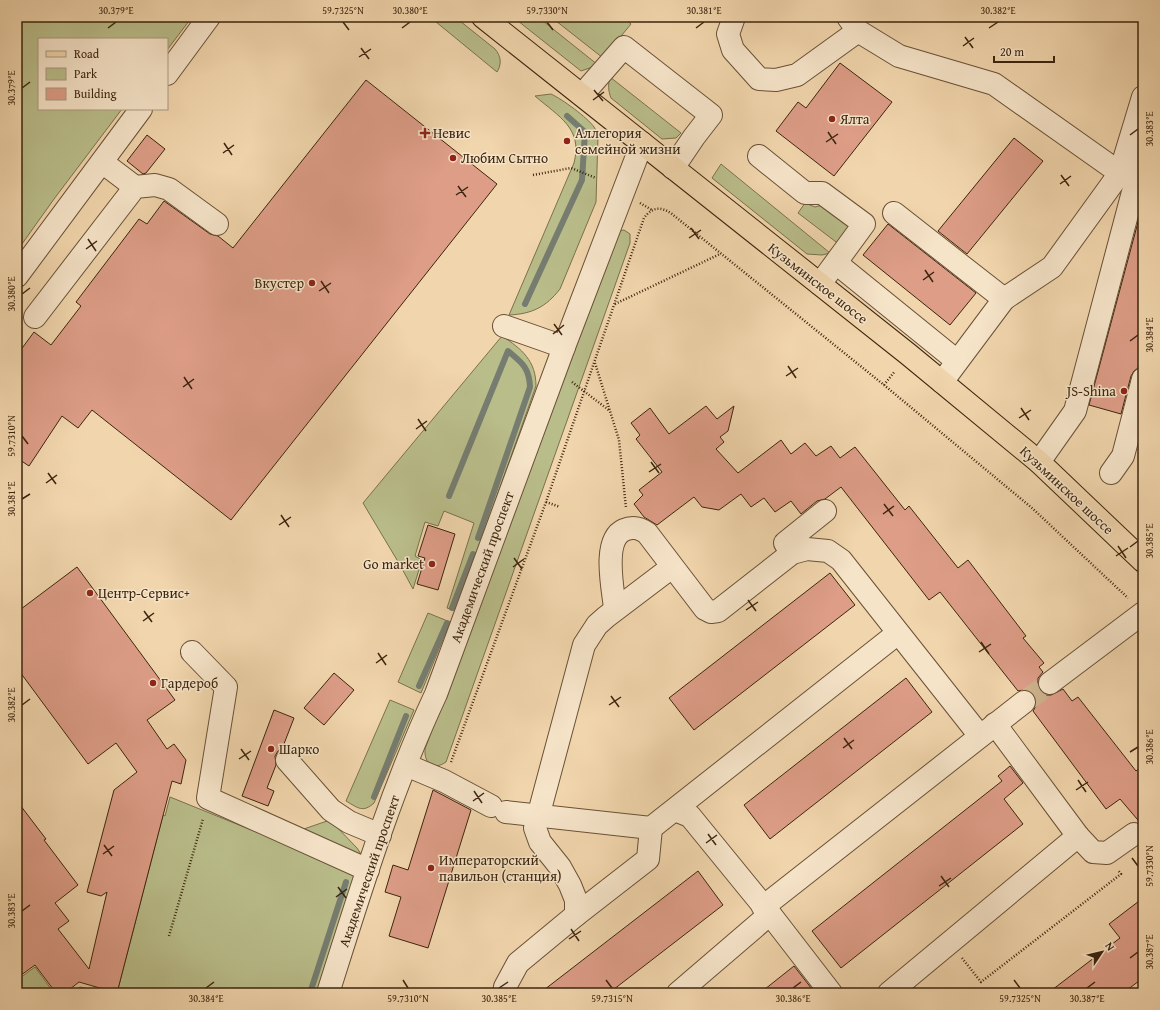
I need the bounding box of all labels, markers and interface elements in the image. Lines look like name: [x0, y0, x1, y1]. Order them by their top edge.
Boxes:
text: 30.379°E: [98, 3, 134, 18]
text: 59.7325°N: [322, 3, 364, 18]
text: 30.380°E: [392, 3, 428, 18]
text: 59.7330°N: [526, 3, 568, 18]
text: 30.381°E: [686, 3, 722, 18]
text: 30.382°E: [980, 3, 1016, 18]
legend: [38, 38, 168, 110]
scale bar: [994, 38, 1054, 64]
text: 20 m: [1000, 43, 1024, 60]
text: Road: [74, 45, 100, 62]
text: Park: [74, 65, 98, 82]
text: 30.379°E: [4, 70, 19, 106]
text: Building: [74, 85, 117, 102]
place label: Ялта: [839, 109, 870, 129]
text: 30.383°E: [1142, 111, 1157, 147]
marker: Ялта: [827, 114, 837, 124]
place label: Невис: [433, 123, 470, 143]
place label: Аллегория семейной жизни: [575, 123, 680, 159]
marker: Невис: [420, 128, 430, 138]
marker: Аллегория семейной жизни: [562, 136, 572, 146]
place label: Любим Сытно: [461, 148, 548, 168]
marker: Любим Сытно: [448, 153, 458, 163]
street label: Кузьминское шоссе: [764, 238, 873, 329]
place label: Вкустер: [255, 273, 304, 293]
text: 30.380°E: [4, 276, 19, 312]
marker: Вкустер: [307, 278, 317, 288]
text: 30.384°E: [1142, 317, 1157, 353]
place label: JS-Shina: [1065, 381, 1116, 401]
marker: JS-Shina: [1119, 386, 1129, 396]
text: 59.7310°N: [4, 415, 19, 457]
street label: Кузьминское шоссе: [1016, 441, 1119, 539]
text: 30.381°E: [4, 481, 19, 517]
street label: Академический проспект: [445, 488, 519, 645]
text: 30.385°E: [1142, 523, 1157, 559]
place label: Go market: [363, 554, 424, 574]
marker: Go market: [427, 559, 437, 569]
place label: Центр-Сервис+: [98, 583, 190, 603]
marker: Центр-Сервис+: [85, 588, 95, 598]
place label: Гардероб: [161, 673, 218, 693]
marker: Гардероб: [148, 678, 158, 688]
text: 30.382°E: [4, 687, 19, 723]
text: 30.386°E: [1142, 729, 1157, 765]
place label: Шарко: [279, 739, 319, 759]
marker: Шарко: [266, 744, 276, 754]
street label: Академический проспект: [334, 792, 405, 950]
text: 59.7330°N: [1142, 845, 1157, 887]
place label: Императорский павильон (станция): [439, 850, 562, 886]
marker: Императорский павильон (станция): [426, 863, 436, 873]
text: 30.383°E: [4, 893, 19, 929]
north arrow: [1082, 932, 1122, 972]
text: 30.387°E: [1142, 934, 1157, 970]
text: N: [1102, 939, 1119, 954]
text: 30.384°E: [188, 991, 224, 1006]
text: 59.7310°N: [387, 991, 429, 1006]
text: 30.385°E: [481, 991, 517, 1006]
text: 59.7315°N: [591, 991, 633, 1006]
text: 30.386°E: [775, 991, 811, 1006]
text: 59.7325°N: [999, 991, 1041, 1006]
text: 30.387°E: [1069, 991, 1105, 1006]

